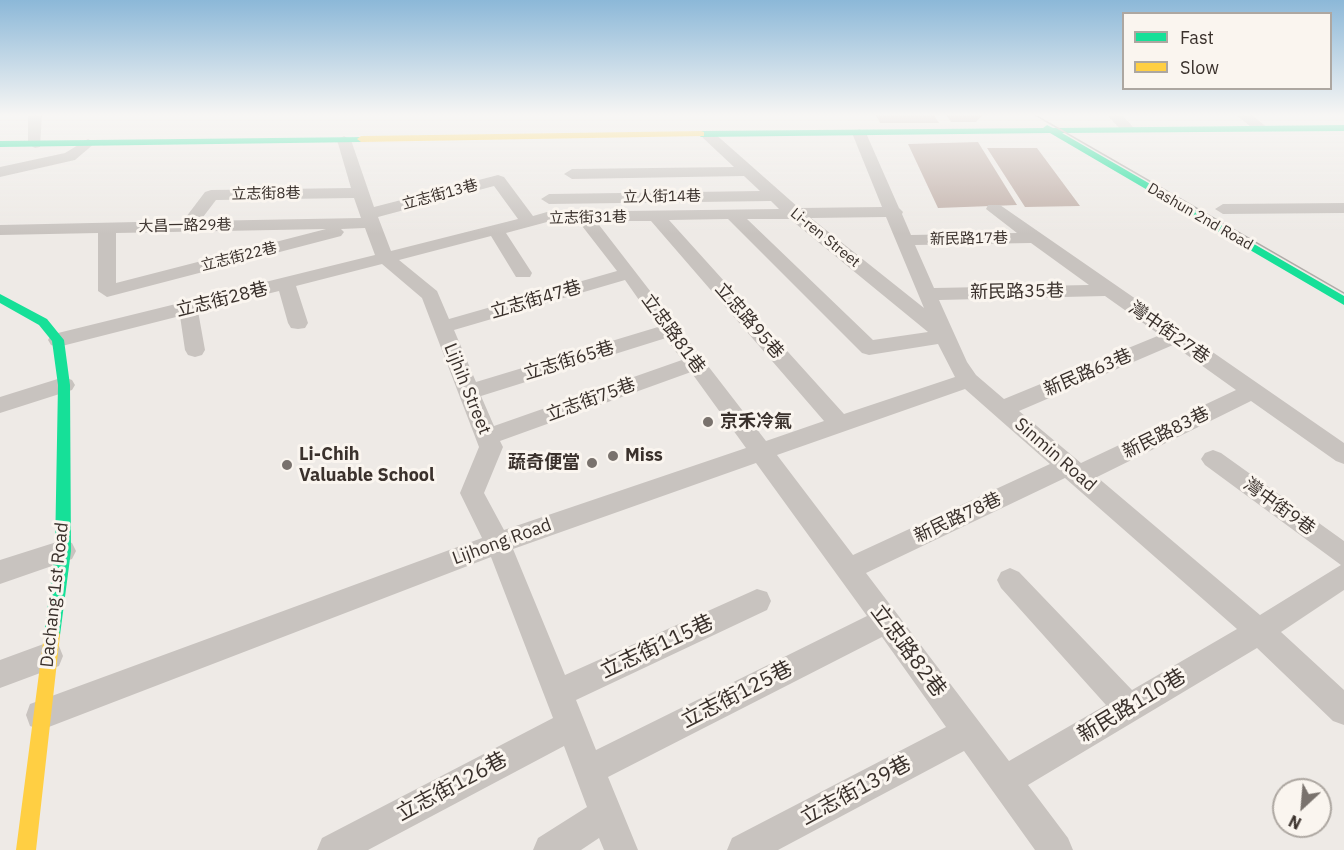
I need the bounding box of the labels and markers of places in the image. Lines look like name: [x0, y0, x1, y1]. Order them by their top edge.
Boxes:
place label: 京禾冷氣: [720, 411, 792, 433]
marker: 京禾冷氣: [701, 415, 715, 429]
place label: Li-Chih Valuable School: [299, 444, 434, 486]
place label: Miss: [625, 445, 663, 467]
marker: Miss: [606, 449, 620, 463]
place label: 蔬奇便當: [508, 452, 580, 474]
marker: 蔬奇便當: [585, 456, 599, 470]
marker: Li-Chih Valuable School: [280, 458, 294, 472]

